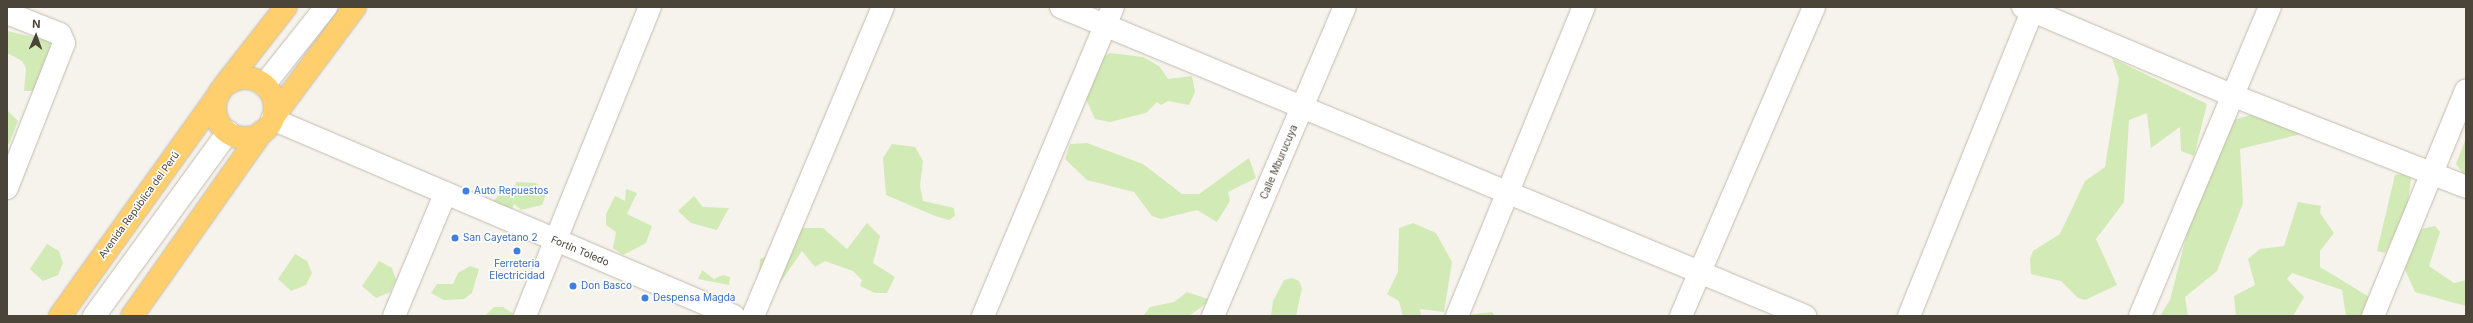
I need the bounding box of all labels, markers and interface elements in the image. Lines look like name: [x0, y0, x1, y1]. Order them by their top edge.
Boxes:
north arrow: [16, 16, 56, 56]
text: N: [32, 17, 41, 31]
street label: Calle Mburucuya: [1258, 123, 1300, 201]
street label: Avenida República del Perú: [96, 149, 182, 261]
place label: Auto Repuestos: [474, 185, 549, 197]
marker: Auto Repuestos: [461, 186, 471, 196]
place label: San Cayetano 2: [463, 232, 538, 244]
marker: San Cayetano 2: [450, 233, 460, 243]
street label: Fortín Toledo: [549, 233, 611, 269]
marker: Ferreteria Electricidad: [512, 246, 522, 256]
place label: Ferreteria Electricidad: [489, 257, 545, 280]
place label: Don Basco: [581, 280, 632, 292]
marker: Don Basco: [568, 281, 578, 291]
place label: Despensa Magda: [653, 292, 735, 304]
marker: Despensa Magda: [640, 293, 650, 303]

